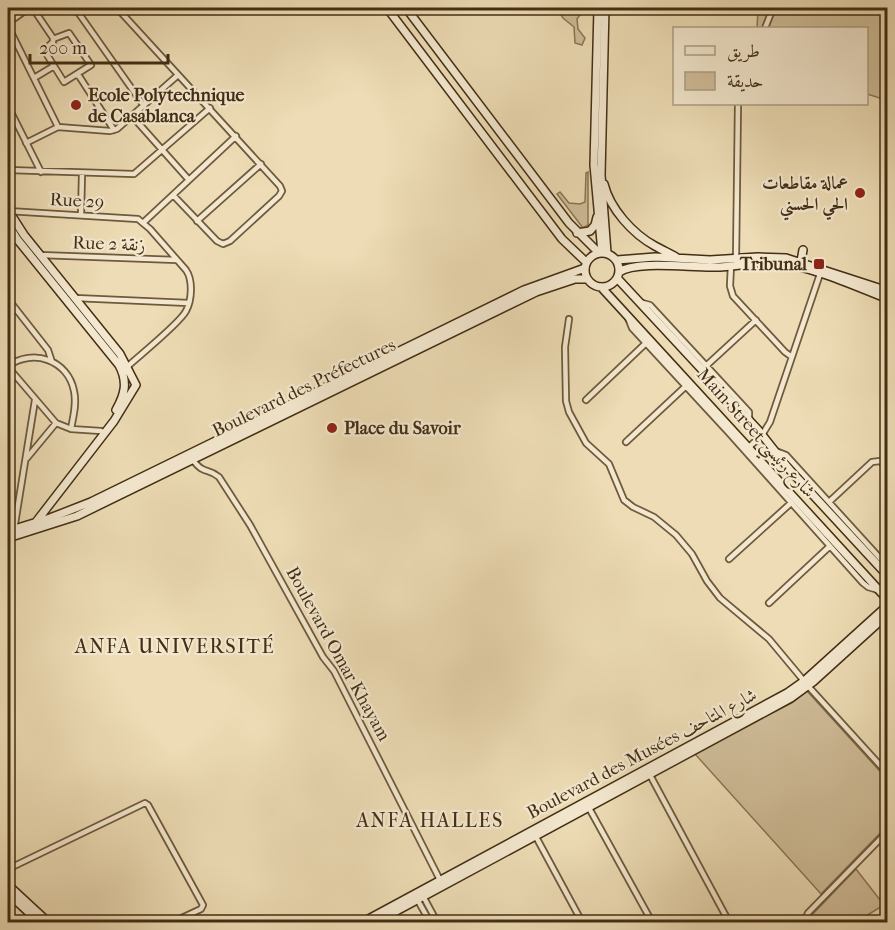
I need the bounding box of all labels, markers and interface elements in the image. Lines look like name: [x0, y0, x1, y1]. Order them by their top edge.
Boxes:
scale bar: [30, 27, 168, 65]
legend: [673, 27, 868, 105]
text: 200 m: [39, 38, 87, 59]
text: طريق: [727, 41, 760, 63]
text: حديقة: [727, 71, 763, 92]
place label: Ecole Polytechnique de Casablanca: [88, 85, 245, 127]
marker: Ecole Polytechnique de Casablanca: [69, 98, 83, 112]
place label: عمالة مقاطعات الحي الحسني: [762, 173, 848, 221]
marker: عمالة مقاطعات الحي الحسني: [853, 186, 867, 200]
street label: Rue 29: [49, 189, 105, 213]
street label: Rue 2 زنقة: [72, 232, 146, 256]
place label: Tribunal: [739, 254, 808, 275]
marker: Tribunal: [812, 257, 826, 271]
street label: Boulevard des Préfectures: [209, 334, 399, 442]
street label: Main Street شارع رئيسي: [688, 364, 820, 506]
place label: Place du Savoir: [344, 418, 461, 439]
marker: Place du Savoir: [325, 421, 339, 435]
street label: Boulevard Omar Khayam: [281, 563, 395, 745]
district label: ANFA UNIVERSITÉ: [74, 634, 275, 658]
street label: Boulevard des Musées شارع المتاحف: [524, 684, 762, 827]
district label: ANFA HALLES: [355, 809, 504, 832]

